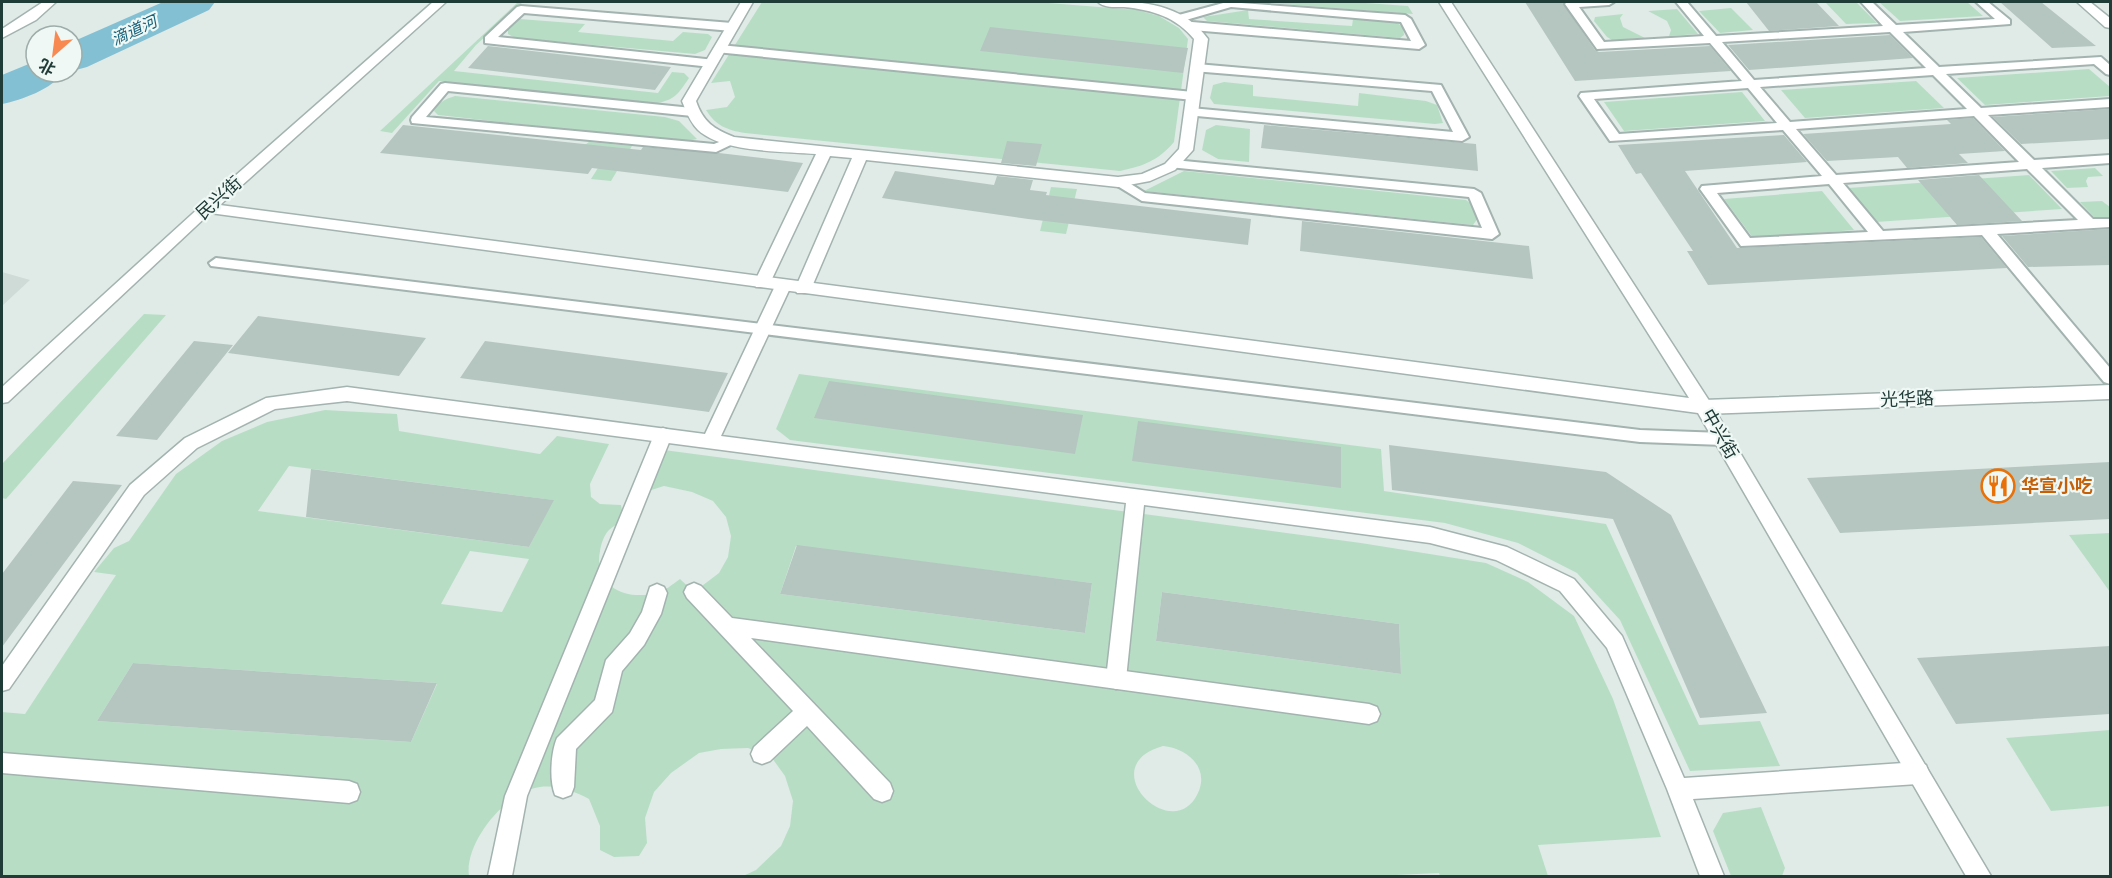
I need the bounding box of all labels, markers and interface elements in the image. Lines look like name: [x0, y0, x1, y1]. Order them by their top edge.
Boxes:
water label: 滴道河: [108, 9, 163, 50]
north arrow: [24, 24, 84, 84]
text: 北: [35, 54, 59, 81]
street label: 民兴街: [190, 170, 246, 224]
street label: 光华路: [1880, 385, 1934, 411]
street label: 中兴街: [1697, 404, 1745, 463]
restaurant icon: 华宣小吃: [1980, 468, 2016, 504]
place label: 华宣小吃: [2021, 473, 2093, 497]

